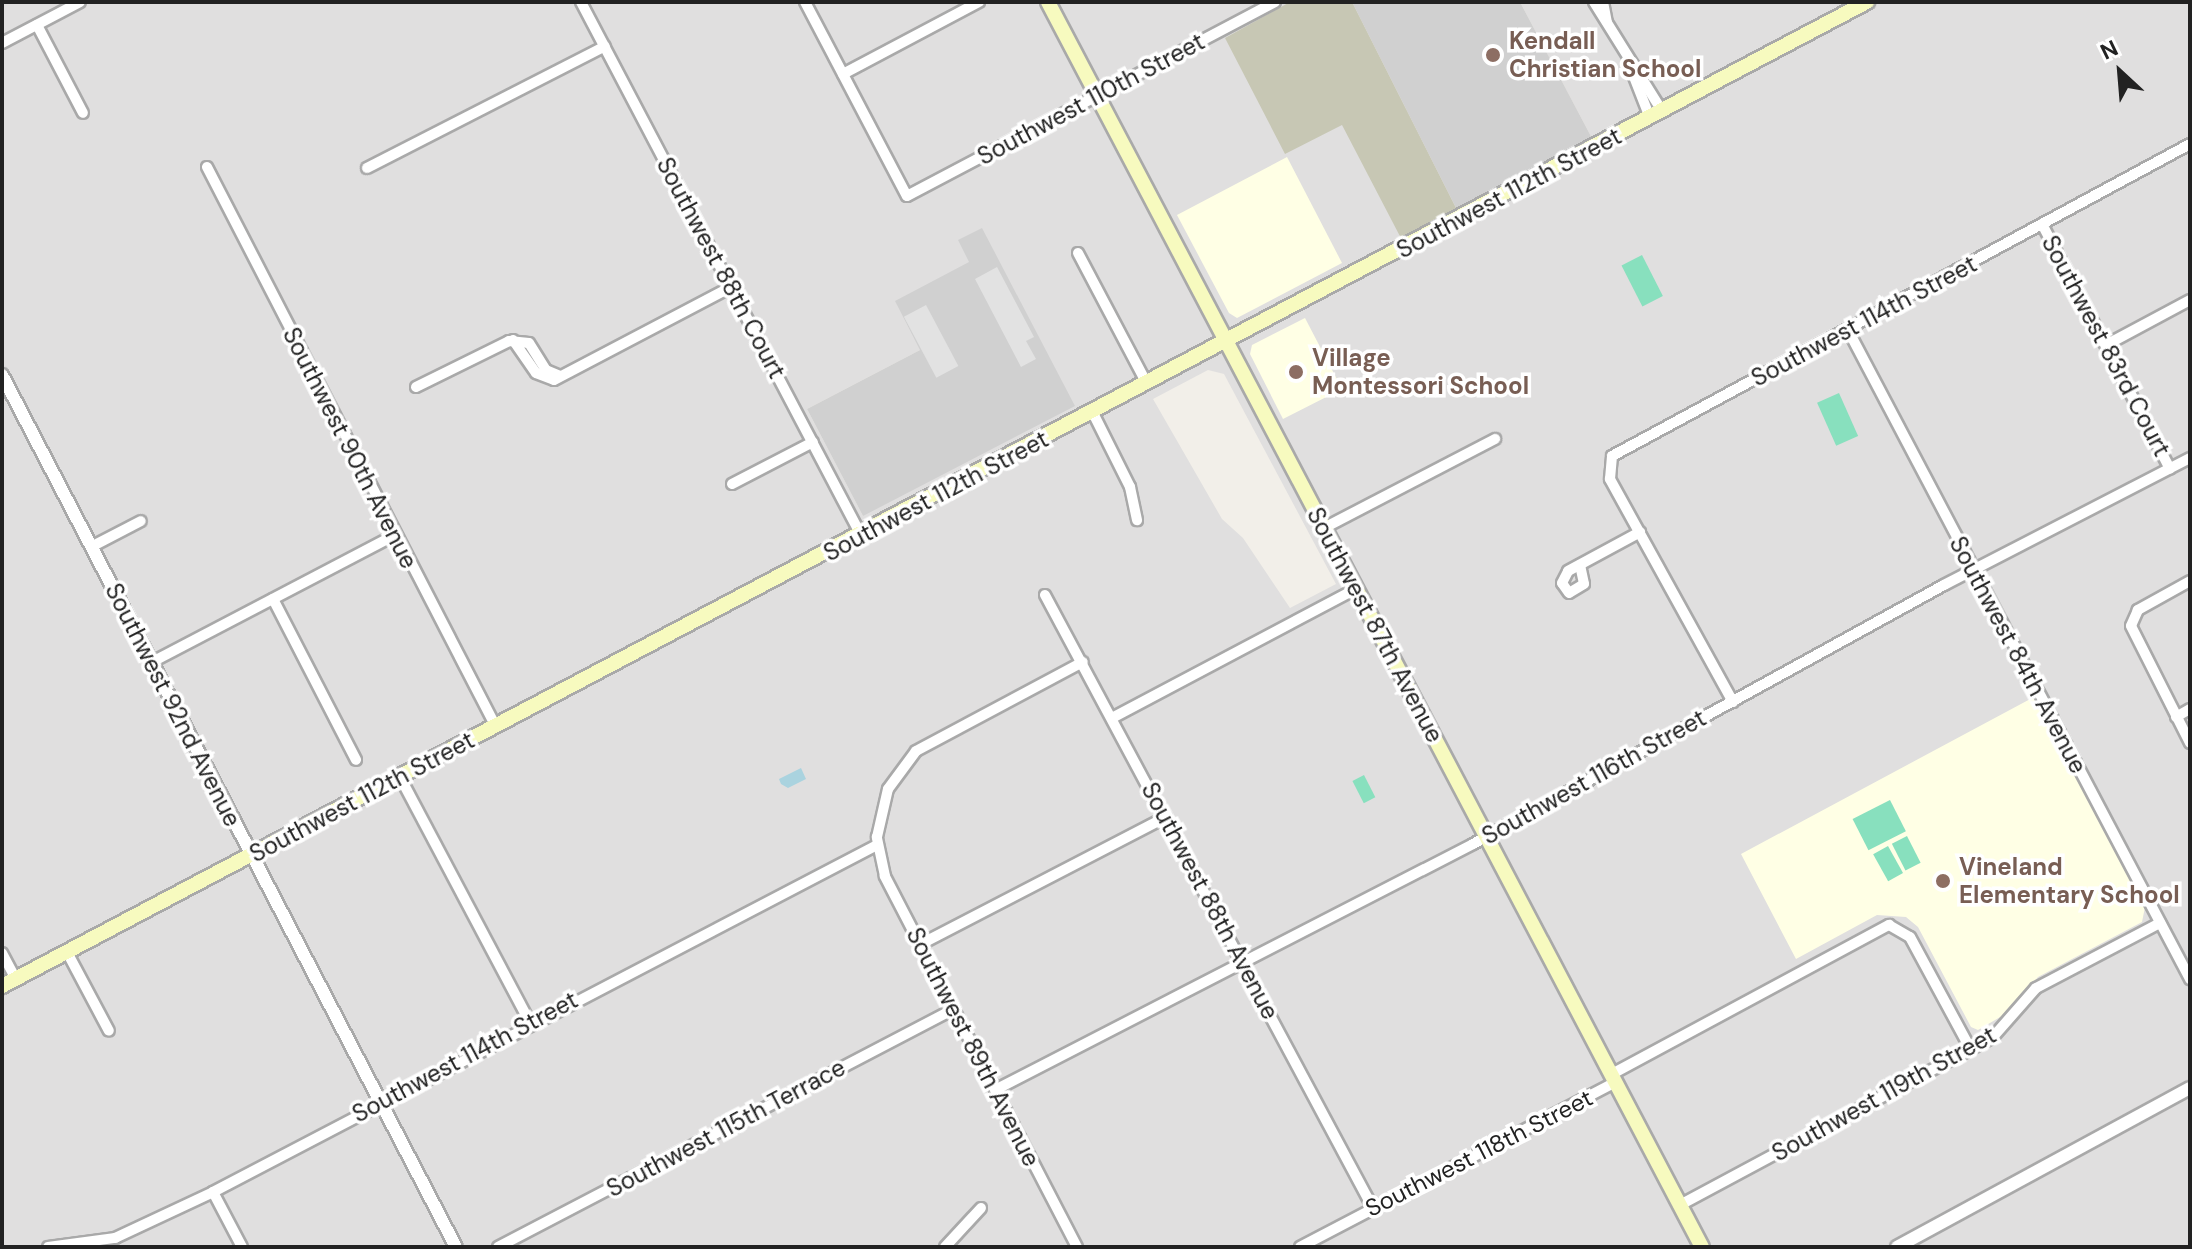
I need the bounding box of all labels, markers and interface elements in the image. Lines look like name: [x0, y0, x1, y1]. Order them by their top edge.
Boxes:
street label: Southwest 110th Street: [973, 27, 1209, 171]
place label: Kendall Christian School: [1509, 27, 1701, 83]
north arrow: [2080, 32, 2160, 112]
text: N: [2096, 33, 2123, 67]
marker: Kendall Christian School: [1484, 46, 1502, 64]
street label: Southwest 112th Street: [1392, 122, 1626, 264]
street label: Southwest 88th Court: [651, 153, 791, 383]
street label: Southwest 83rd Court: [2036, 231, 2176, 461]
street label: Southwest 114th Street: [1746, 249, 1982, 393]
street label: Southwest 90th Avenue: [277, 323, 423, 573]
place label: Village Montessori School: [1312, 344, 1529, 400]
marker: Village Montessori School: [1287, 363, 1305, 381]
street label: Southwest 112th Street: [819, 425, 1053, 567]
street label: Southwest 87th Avenue: [1301, 503, 1449, 747]
street label: Southwest 84th Avenue: [1943, 532, 2093, 778]
street label: Southwest 92nd Avenue: [99, 579, 247, 831]
street label: Southwest 116th Street: [1477, 703, 1711, 851]
street label: Southwest 112th Street: [245, 726, 479, 868]
street label: Southwest 88th Avenue: [1135, 778, 1285, 1024]
place label: Vineland Elementary School: [1959, 853, 2180, 909]
marker: Vineland Elementary School: [1934, 872, 1952, 890]
street label: Southwest 89th Avenue: [900, 923, 1046, 1171]
street label: Southwest 114th Street: [347, 985, 583, 1129]
street label: Southwest 119th Street: [1767, 1020, 2001, 1168]
street label: Southwest 115th Terrace: [602, 1053, 850, 1203]
street label: Southwest 118th Street: [1361, 1083, 1597, 1223]

